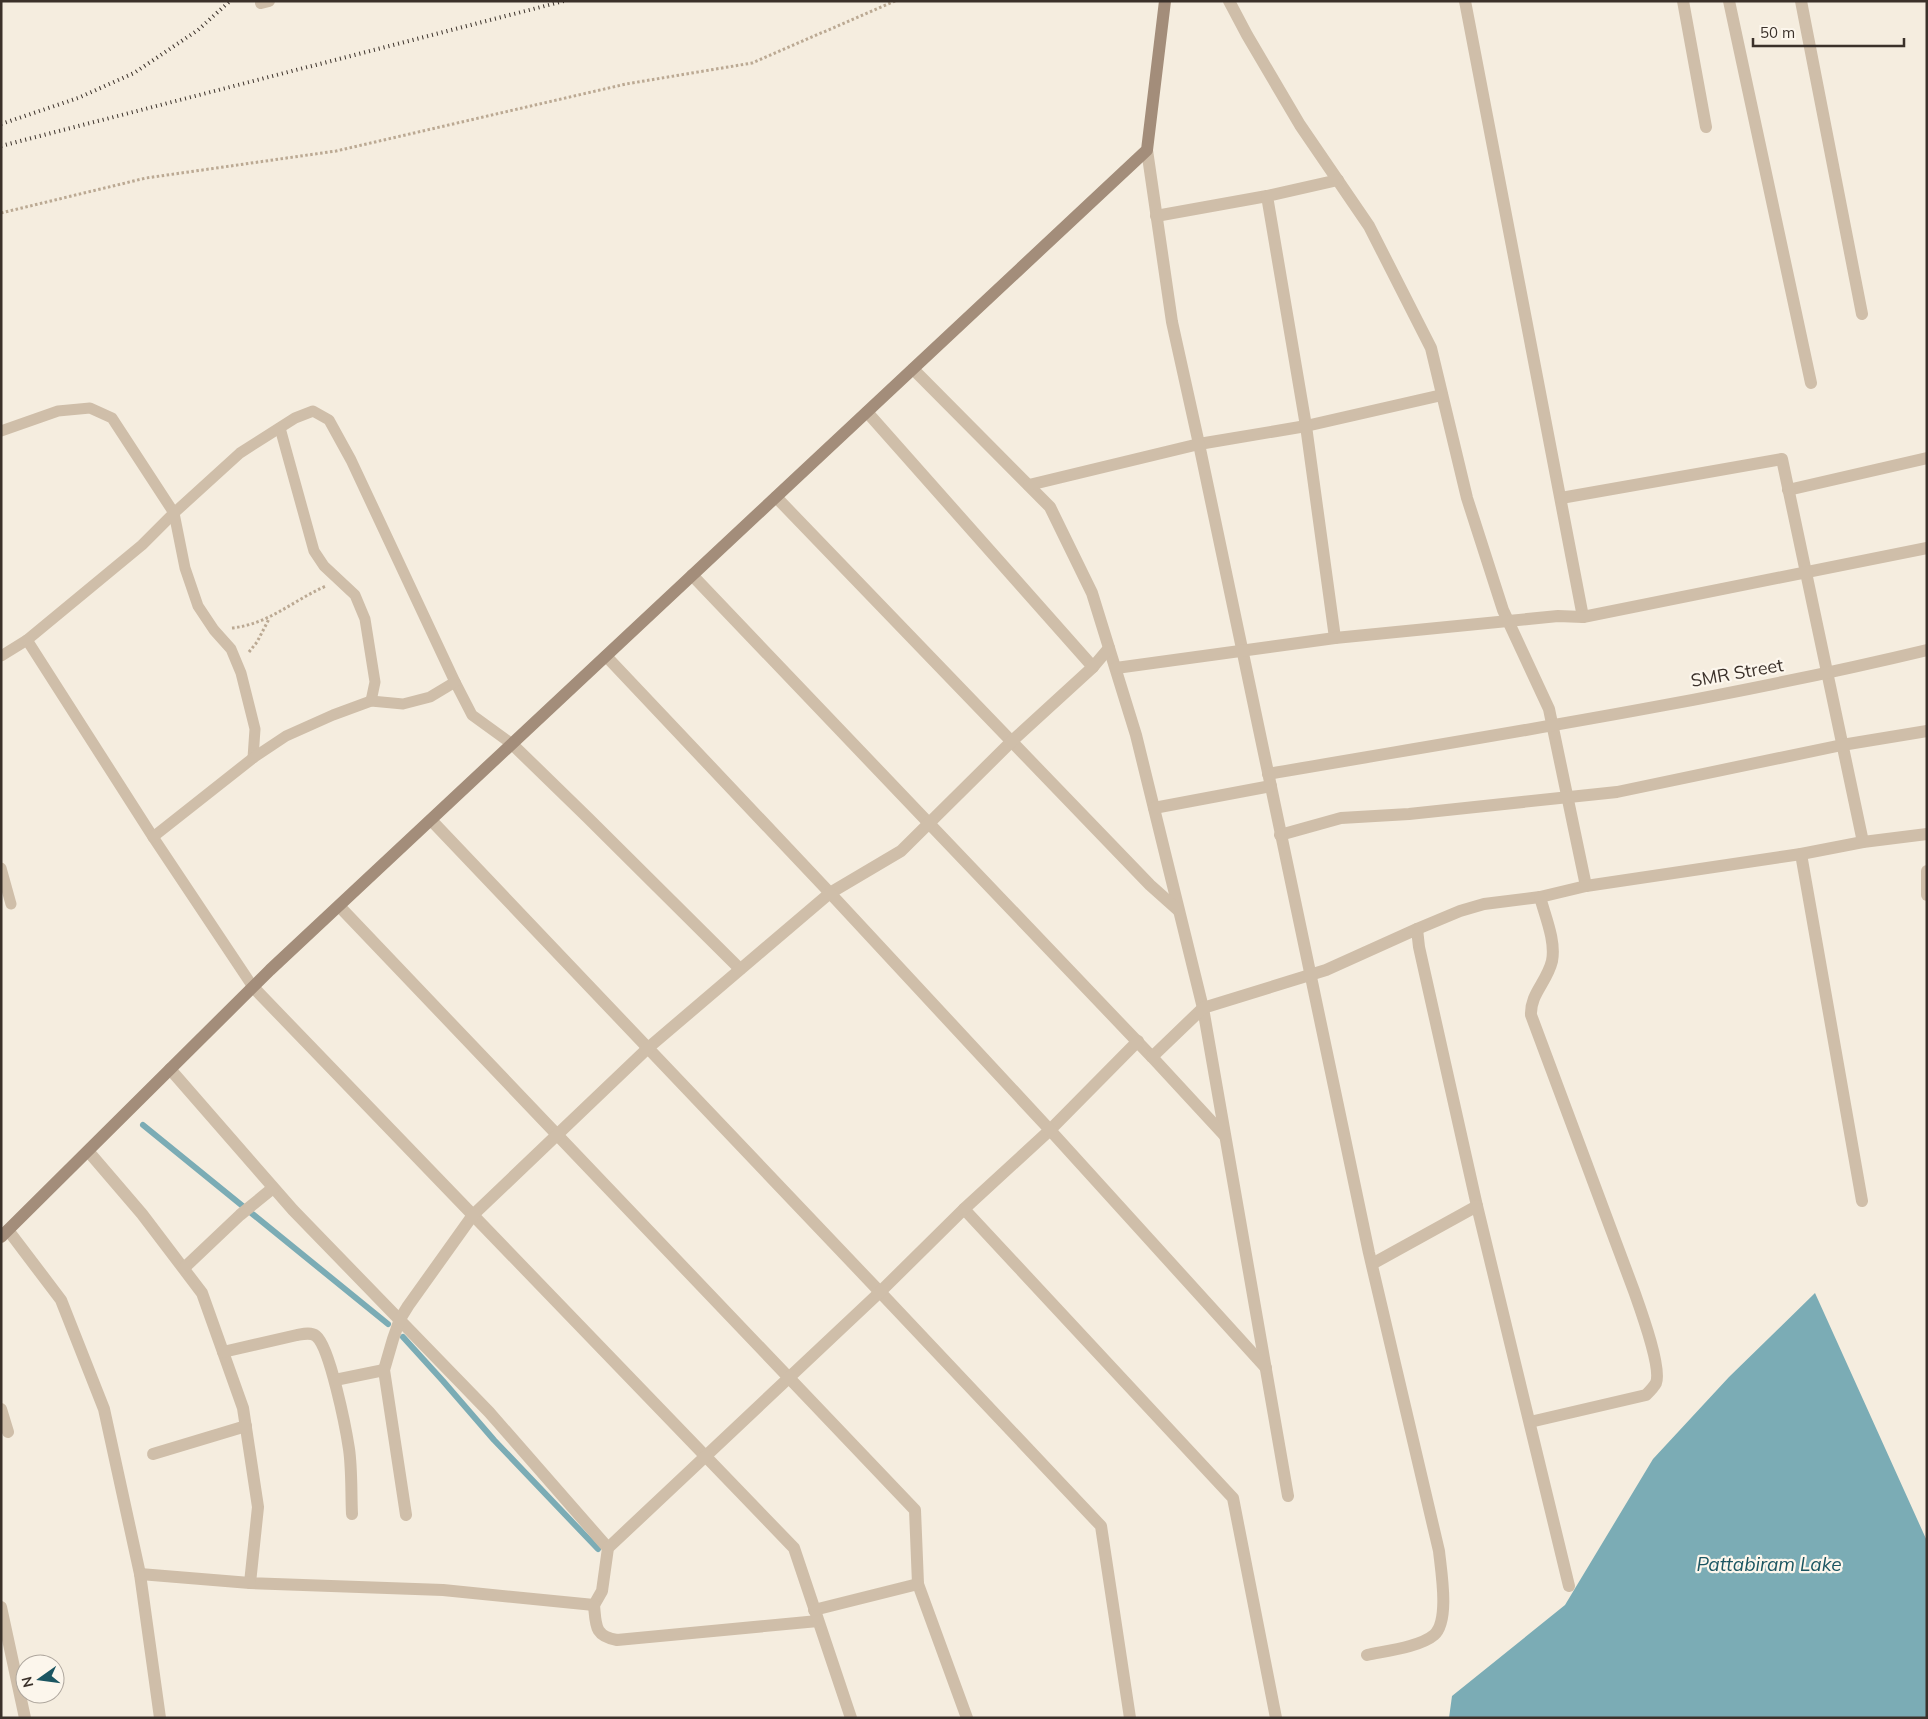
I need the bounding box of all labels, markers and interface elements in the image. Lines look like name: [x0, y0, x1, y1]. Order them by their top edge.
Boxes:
scale bar: [1753, 15, 1904, 47]
text: 50 m: [1760, 23, 1795, 42]
street label: SMR Street: [1689, 653, 1785, 692]
water label: Pattabiram Lake: [1696, 1552, 1842, 1576]
north arrow: [15, 1654, 65, 1704]
text: N: [17, 1675, 37, 1689]

